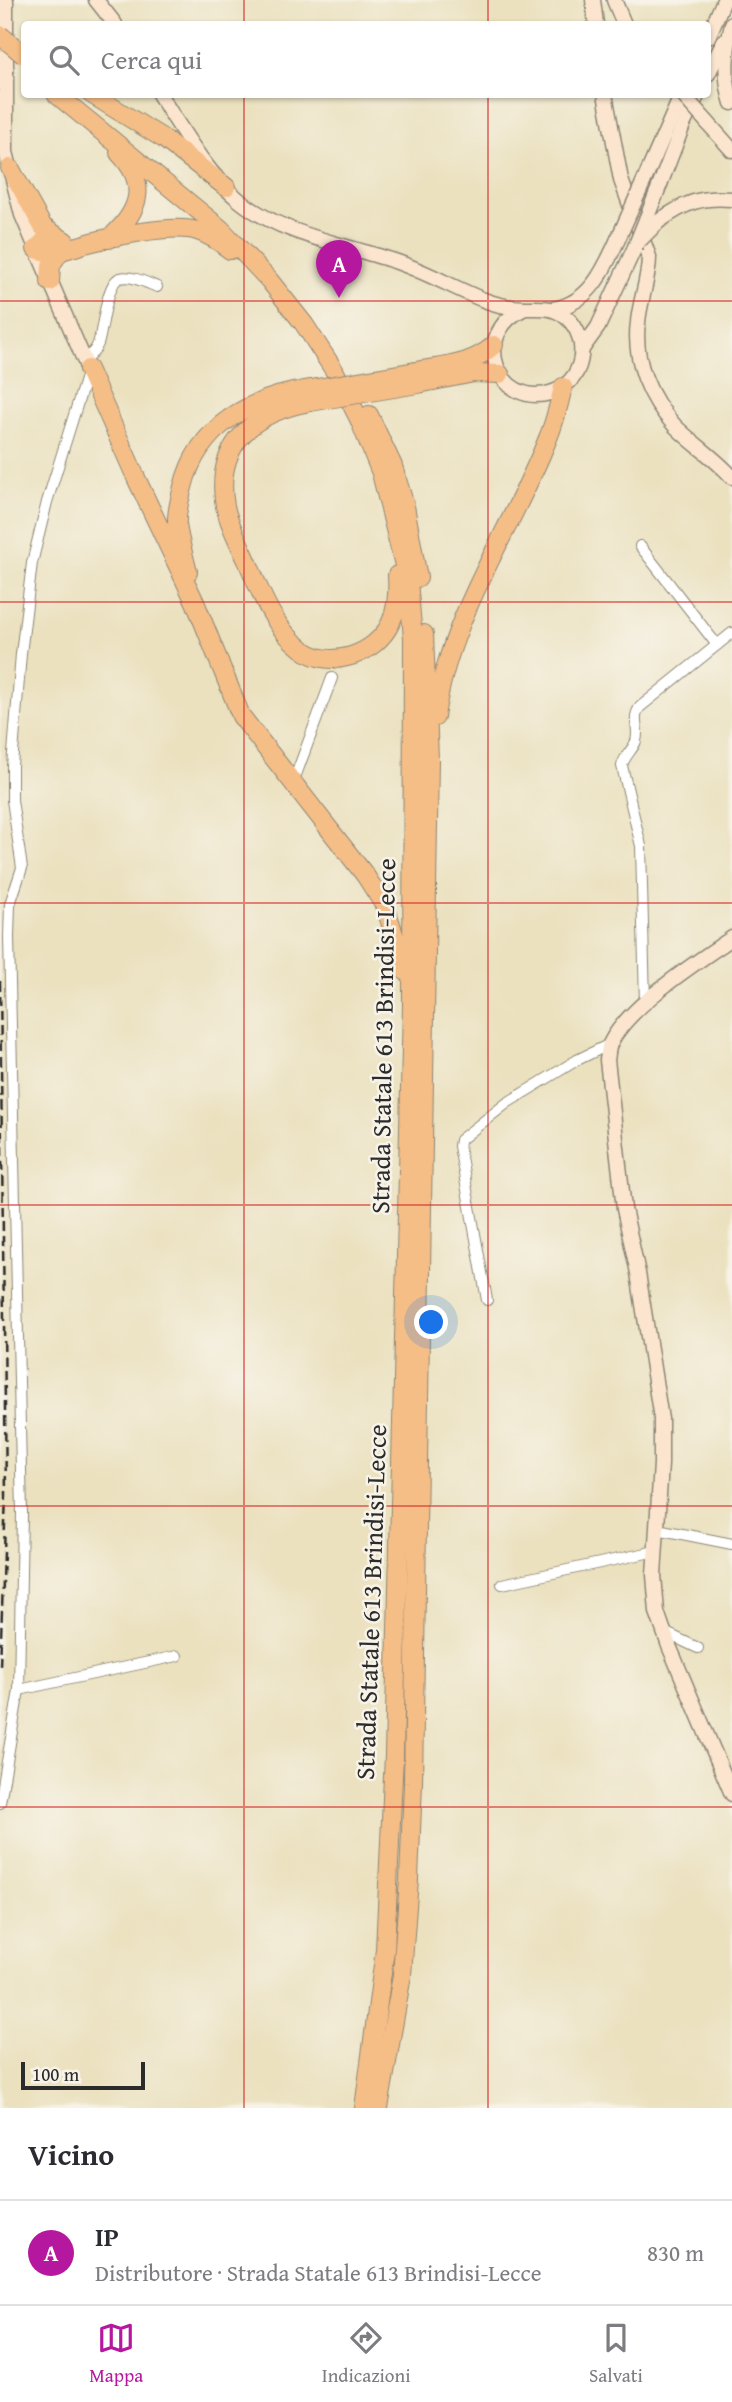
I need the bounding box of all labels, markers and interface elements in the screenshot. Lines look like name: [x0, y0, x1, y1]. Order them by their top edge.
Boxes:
search box: [21, 21, 711, 98]
text: Cerca qui: [101, 40, 202, 79]
icon: search: [45, 41, 83, 79]
pin: A: [316, 240, 362, 298]
street label: Strada Statale 613 Brindisi-Lecce: [360, 858, 405, 1214]
your location: [414, 1305, 448, 1339]
street label: Strada Statale 613 Brindisi-Lecce: [345, 1423, 396, 1780]
scale bar: [21, 2059, 145, 2091]
text: 100 m: [32, 2060, 79, 2088]
text: Vicino: [28, 2132, 114, 2176]
text: IP: [95, 2217, 119, 2256]
text: A: [44, 2236, 58, 2269]
text: 830 m: [647, 2236, 704, 2269]
text: Distributore · Strada Statale 613 Brindisi-Lecce: [95, 2256, 541, 2289]
tab: Mappa: [89, 2319, 143, 2389]
tab: Indicazioni: [322, 2319, 411, 2389]
tab: Salvati: [589, 2319, 643, 2389]

